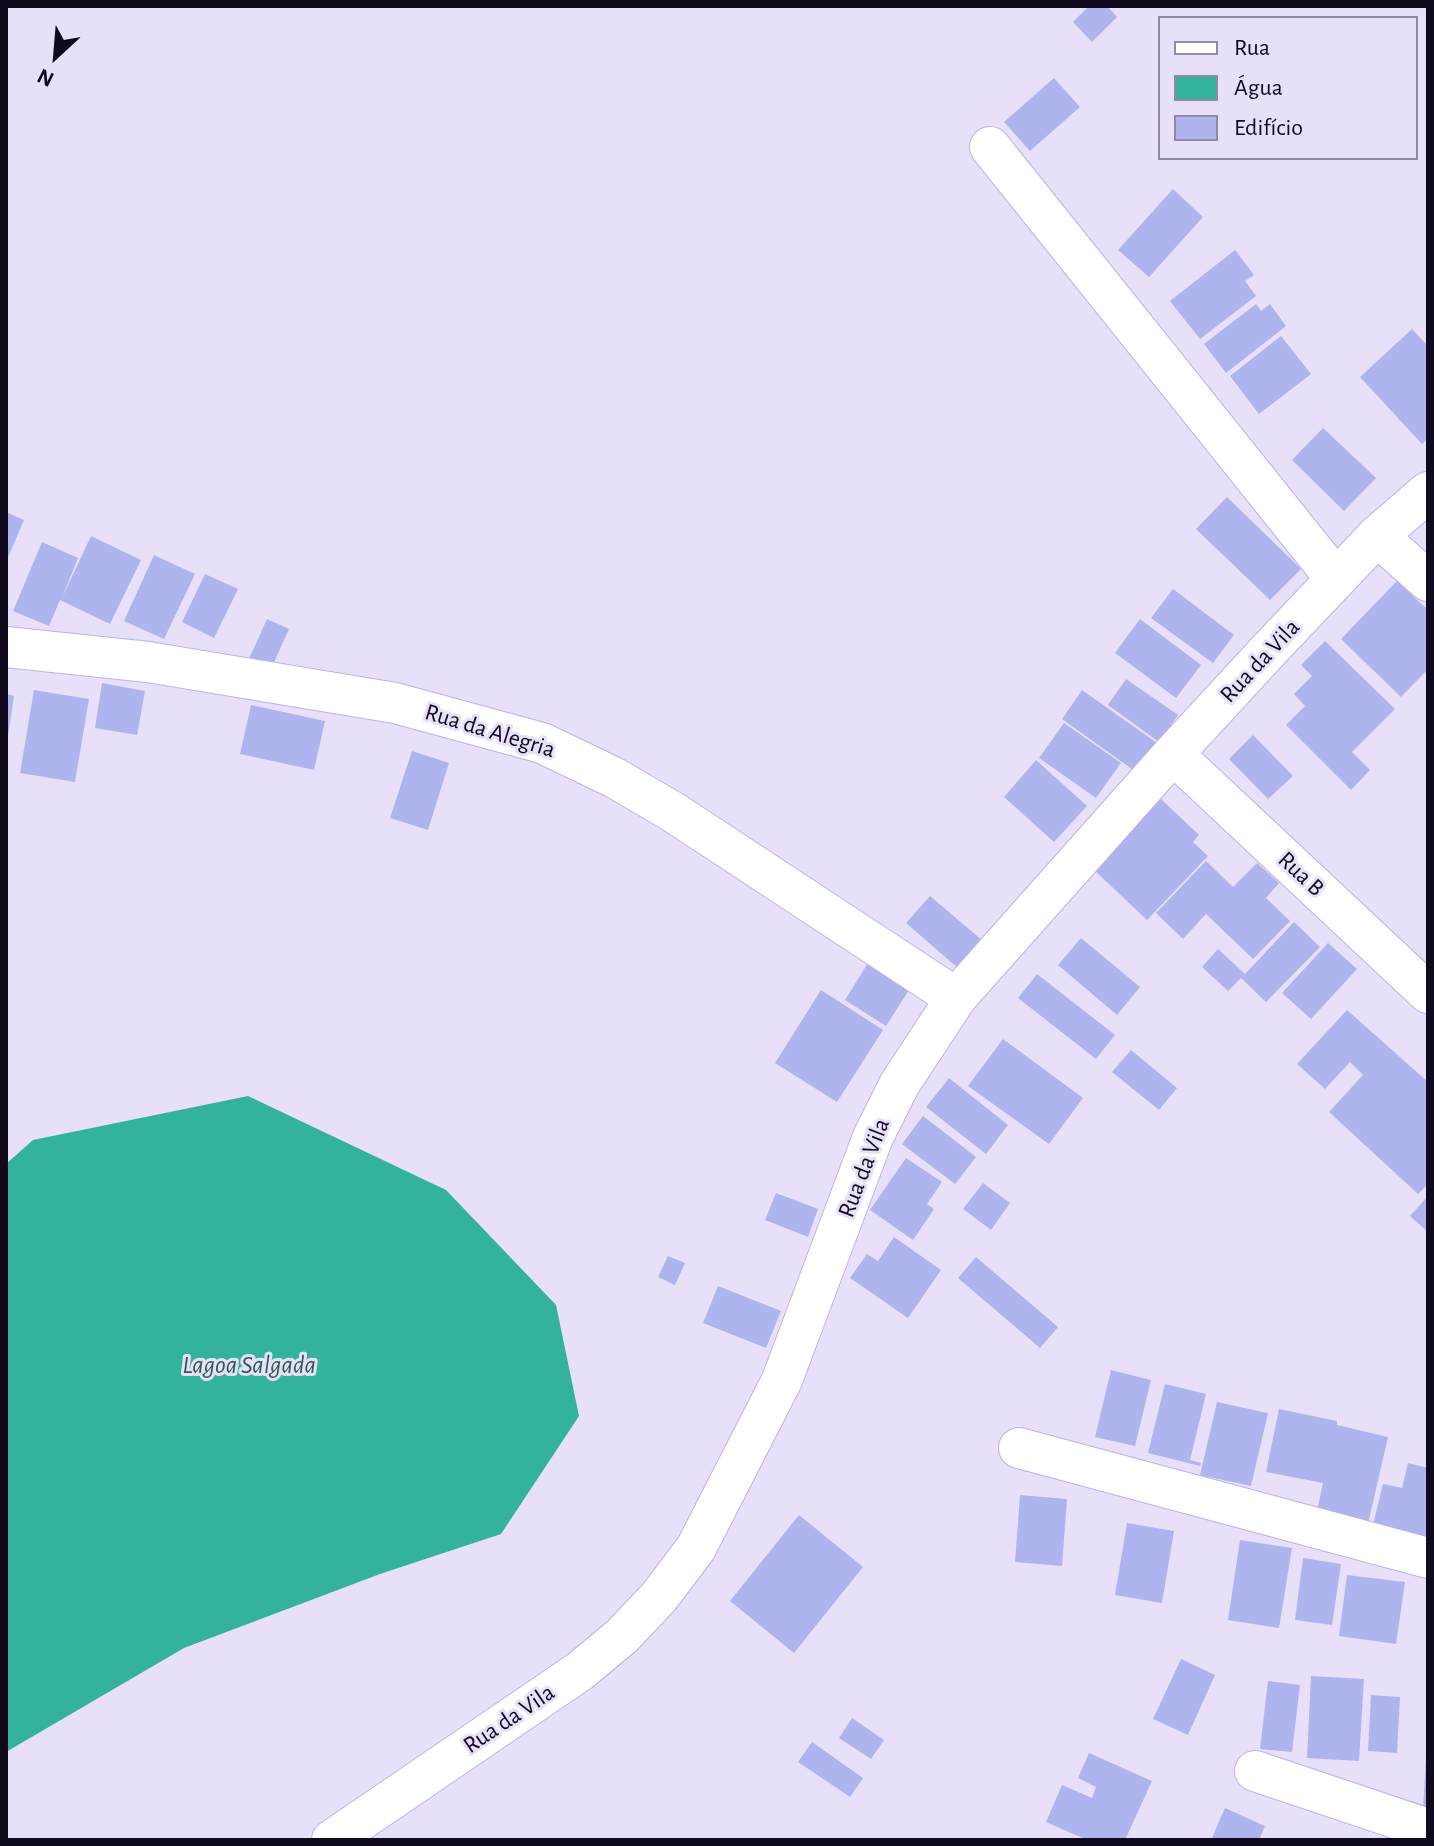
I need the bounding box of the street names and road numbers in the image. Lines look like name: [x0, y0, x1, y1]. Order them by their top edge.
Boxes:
street label: Rua da Vila: [1214, 613, 1306, 709]
street label: Rua da Alegria: [421, 698, 559, 764]
street label: Rua B: [1272, 845, 1330, 903]
street label: Rua da Vila: [832, 1114, 896, 1222]
street label: Rua da Vila: [458, 1678, 560, 1760]

